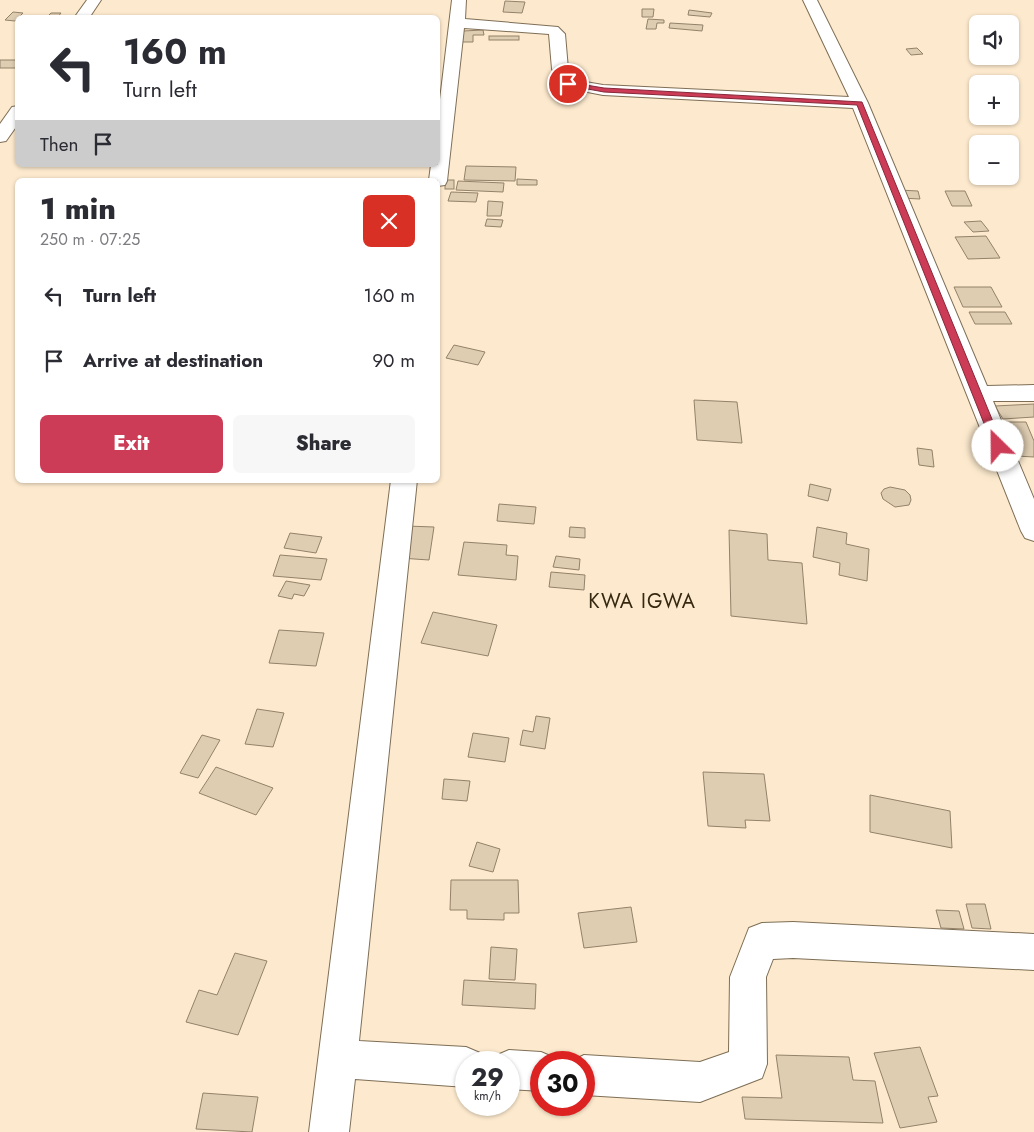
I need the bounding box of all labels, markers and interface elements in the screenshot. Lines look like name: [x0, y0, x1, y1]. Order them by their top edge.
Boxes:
map controls: [969, 15, 1019, 185]
button: sound: [969, 15, 1019, 65]
text: 160 m: [123, 27, 227, 77]
icon: left: [40, 35, 105, 100]
pin: [547, 63, 589, 105]
icon: arrive: [554, 70, 582, 98]
text: Turn left: [123, 73, 197, 105]
button: +: [969, 75, 1019, 125]
icon: arrive: [89, 130, 117, 158]
text: Then: [40, 131, 79, 158]
button: −: [969, 135, 1019, 185]
text: 1 min: [40, 187, 116, 230]
button: close: [363, 195, 415, 247]
text: 250 m · 07:25: [40, 228, 140, 251]
icon: left: [40, 282, 68, 310]
text: Turn left: [83, 282, 156, 309]
text: 160 m: [364, 282, 415, 309]
icon: arrive: [40, 347, 68, 375]
text: Arrive at destination: [83, 347, 263, 374]
text: 90 m: [372, 347, 415, 374]
button: Exit: [40, 415, 223, 473]
button: Share: [233, 415, 415, 473]
position arrow: [971, 419, 1023, 471]
district label: KWA IGWA: [588, 587, 696, 616]
speed limit sign: 30: [530, 1051, 595, 1116]
text: 29: [471, 1059, 504, 1095]
text: km/h: [474, 1087, 501, 1105]

